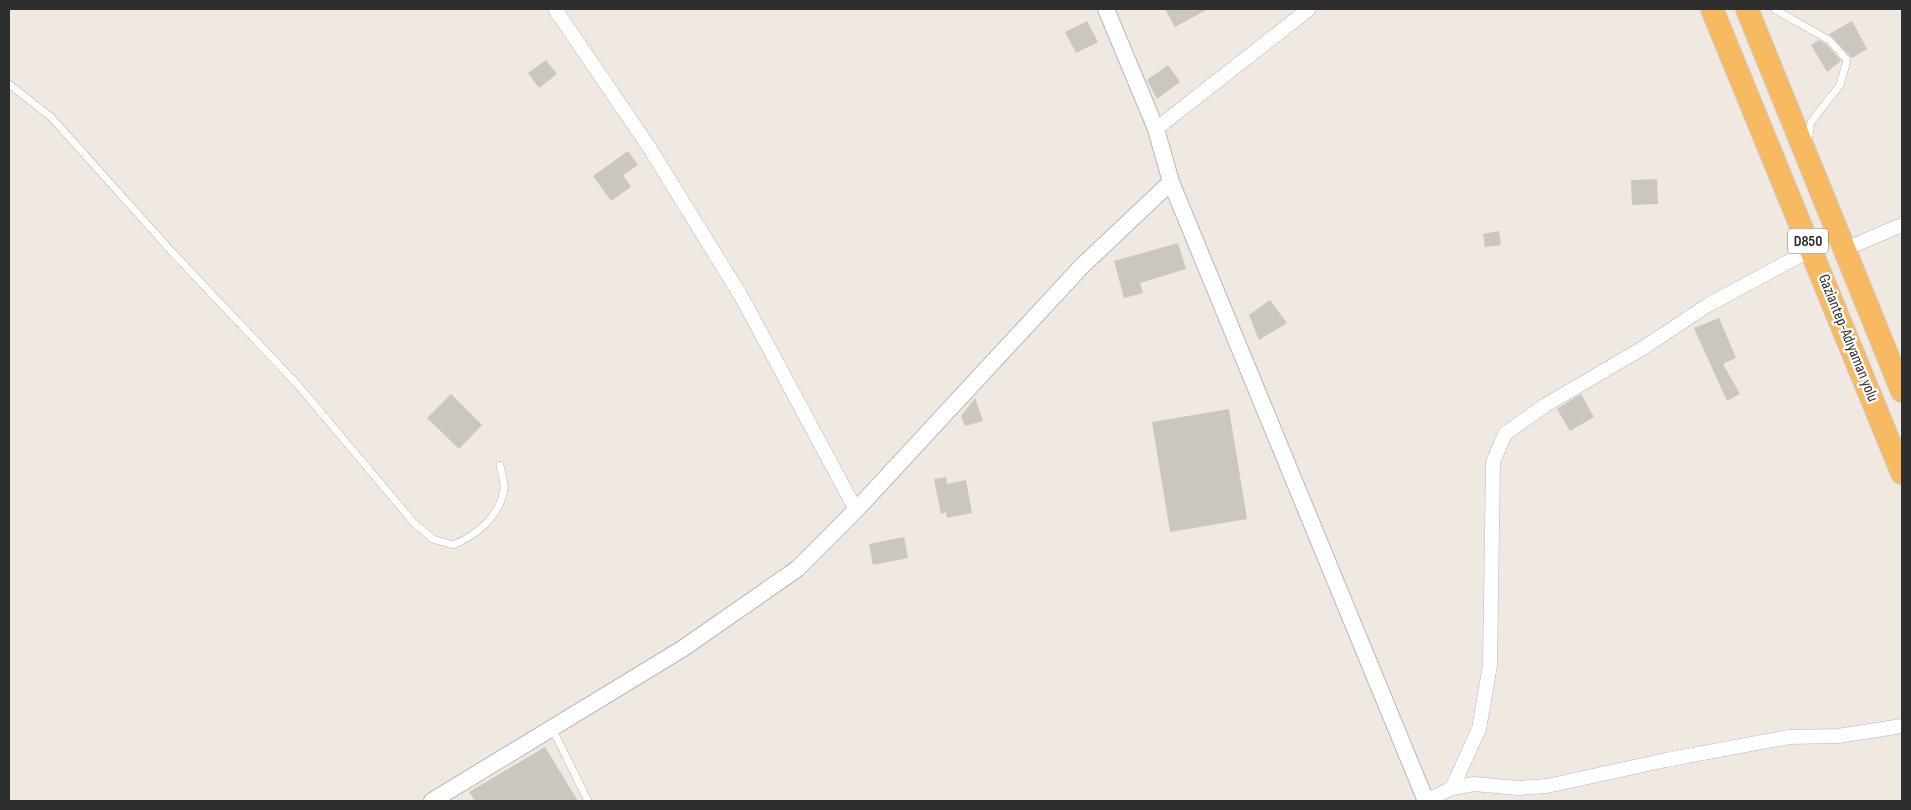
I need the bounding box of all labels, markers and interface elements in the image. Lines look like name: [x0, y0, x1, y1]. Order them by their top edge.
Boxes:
road number: D850: [1788, 228, 1828, 254]
street label: Gaziantep-Adıyaman yolu: [1814, 271, 1882, 405]

